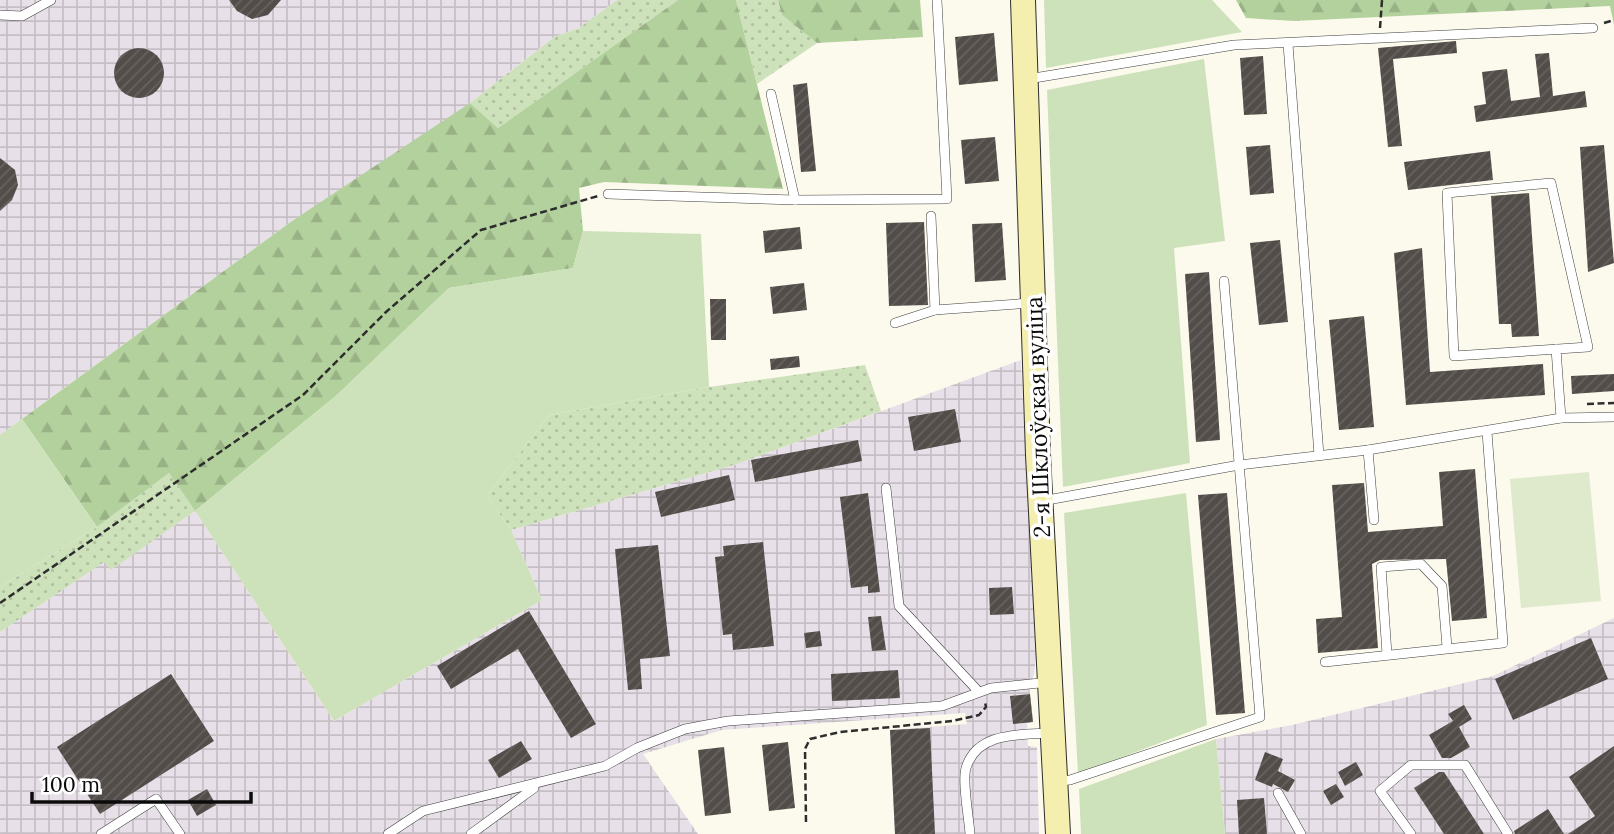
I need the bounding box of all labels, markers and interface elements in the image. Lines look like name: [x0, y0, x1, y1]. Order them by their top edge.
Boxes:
street label: 2-я Шклоўская вуліца: [1019, 296, 1056, 538]
scale bar: [32, 760, 250, 804]
text: 100 m: [42, 771, 100, 798]

